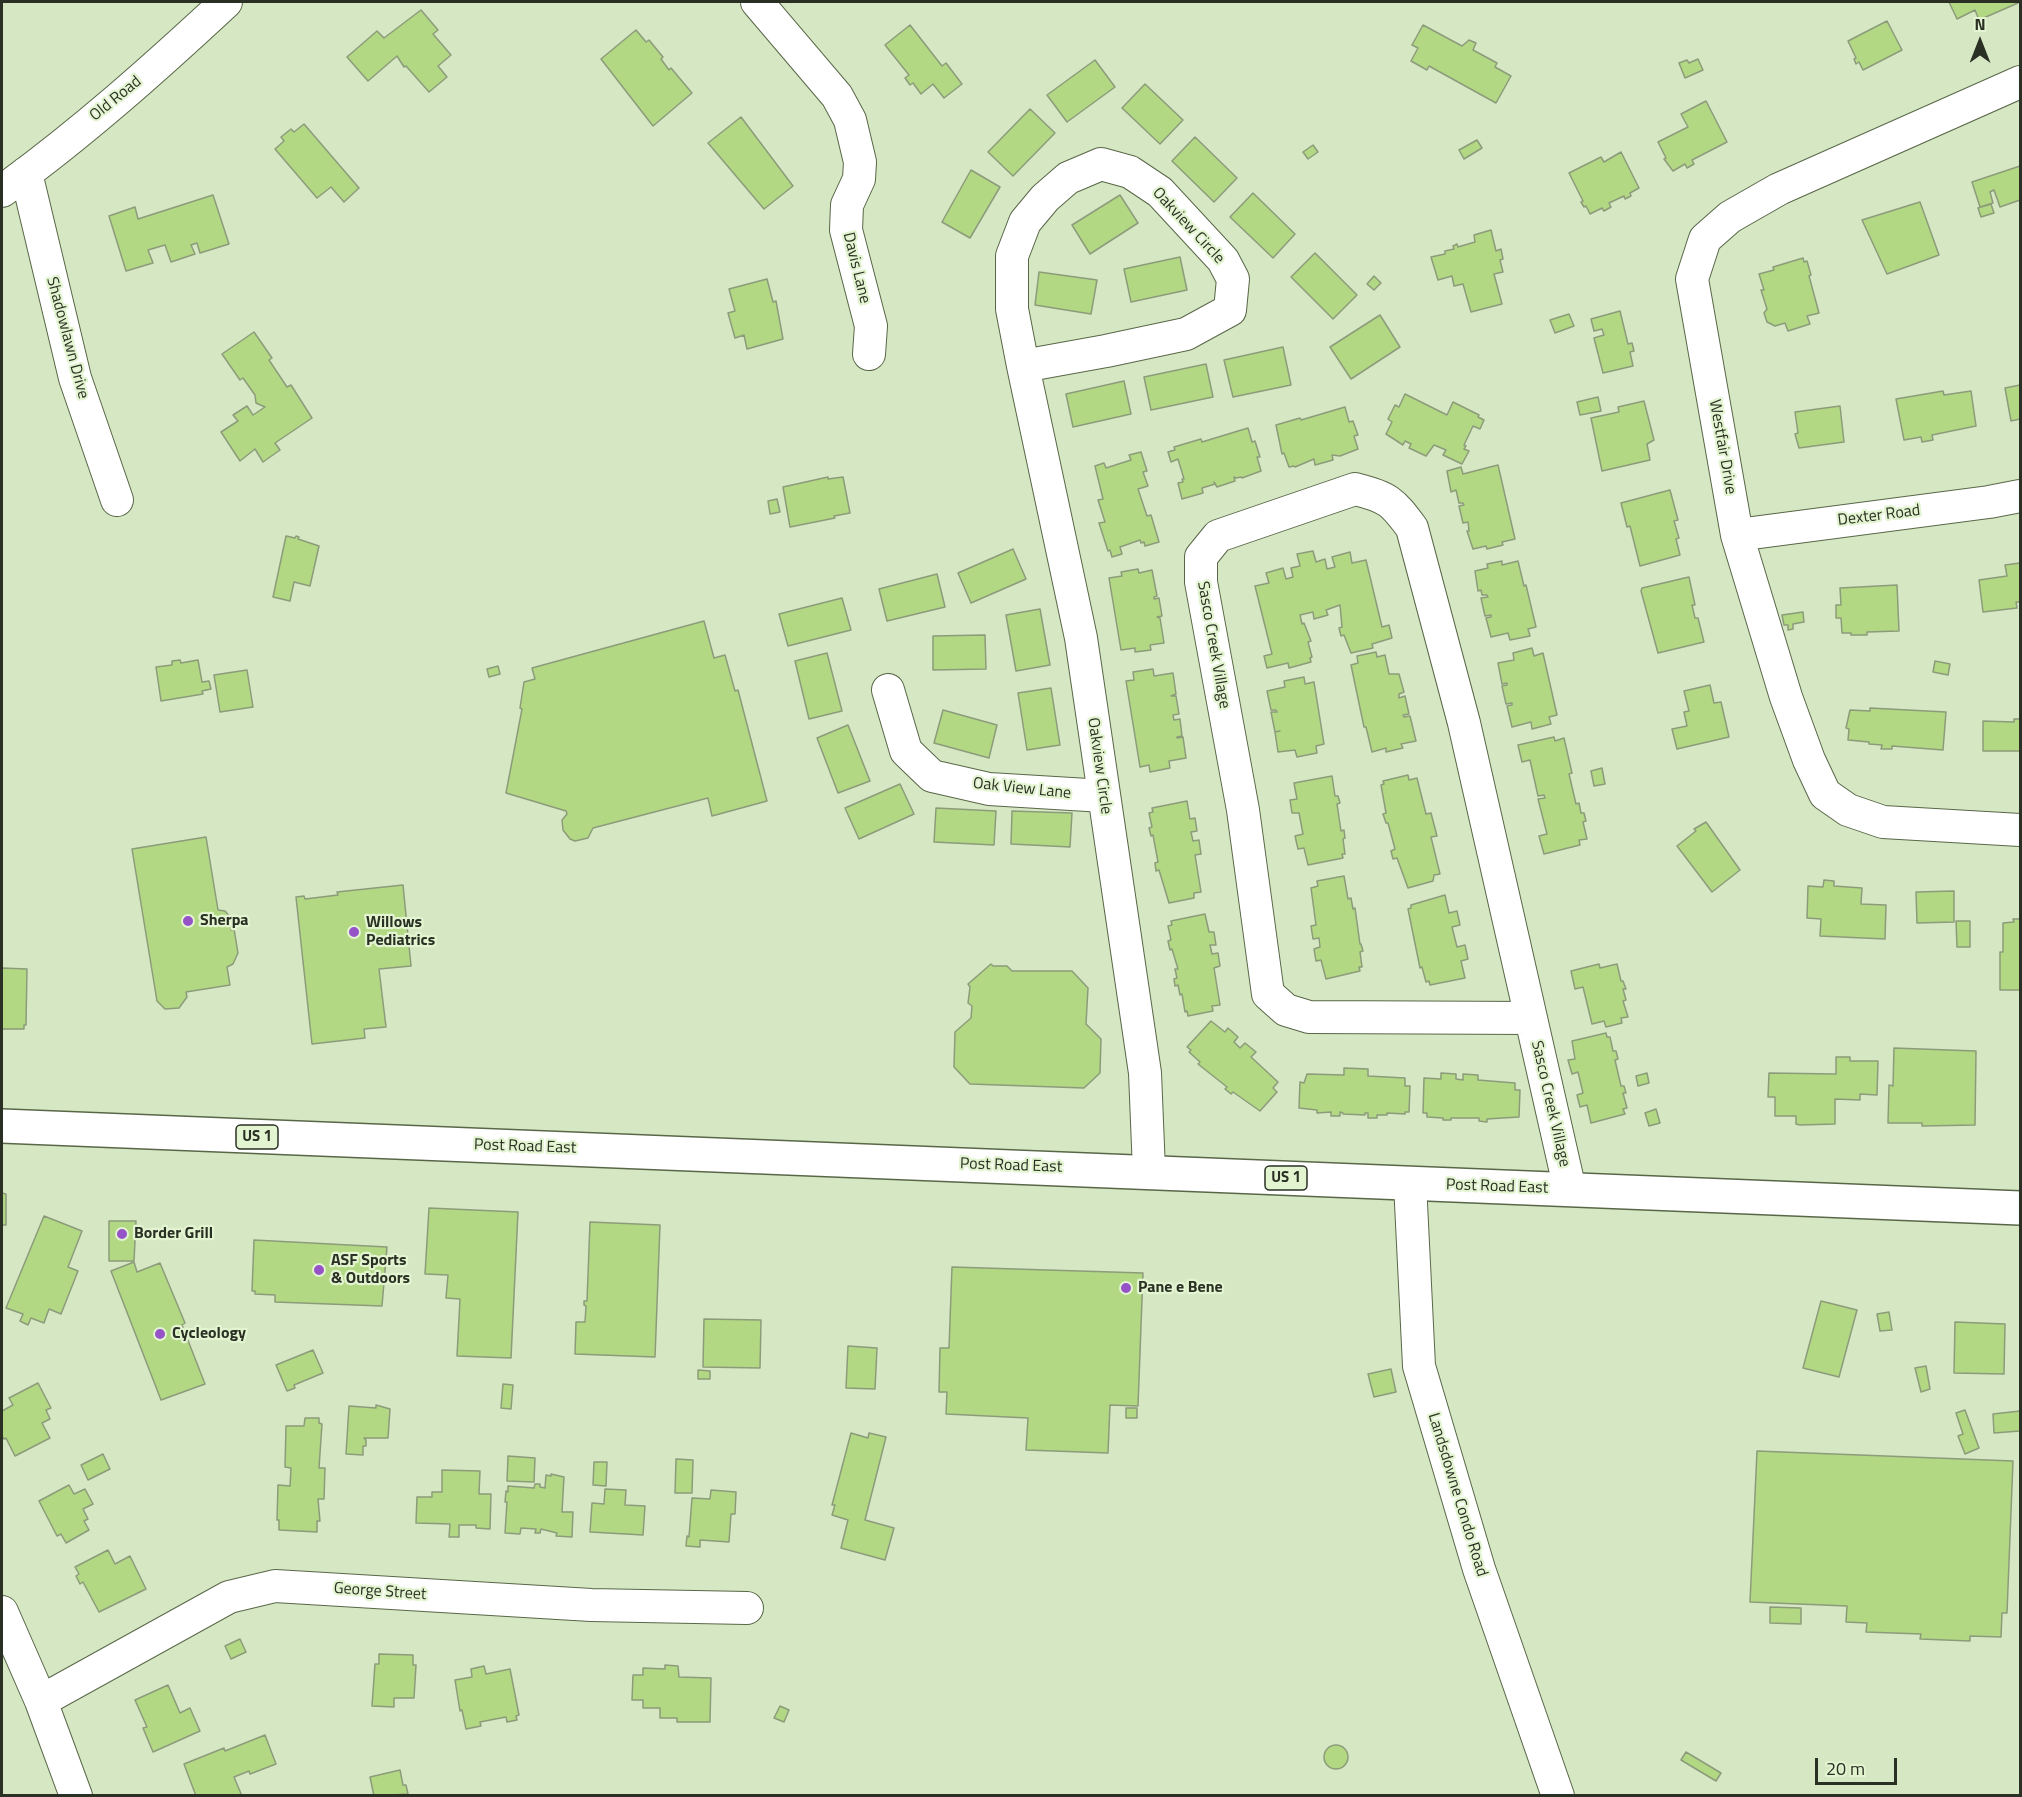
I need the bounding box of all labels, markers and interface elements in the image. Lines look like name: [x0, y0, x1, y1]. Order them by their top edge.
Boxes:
north arrow: [1950, 12, 2010, 72]
text: N: [1974, 12, 1986, 36]
street label: Old Road: [86, 72, 146, 126]
street label: Oakview Circle: [1148, 184, 1228, 268]
street label: Davis Lane: [838, 230, 874, 306]
street label: Shadowlawn Drive: [42, 275, 92, 401]
street label: Westfair Drive: [1704, 398, 1740, 496]
street label: Dexter Road: [1837, 501, 1921, 531]
street label: Sasco Creek Village: [1192, 580, 1234, 710]
street label: Oakview Circle: [1083, 716, 1115, 816]
street label: Oak View Lane: [972, 774, 1072, 804]
place label: Sherpa: [200, 911, 249, 931]
place label: Willows Pediatrics: [366, 913, 435, 951]
marker: Sherpa: [181, 914, 195, 928]
marker: Willows Pediatrics: [347, 925, 361, 939]
street label: Sasco Creek Village: [1526, 1039, 1574, 1169]
road number: US 1: [236, 1125, 278, 1149]
street label: Post Road East: [473, 1136, 577, 1158]
street label: Post Road East: [959, 1155, 1063, 1177]
road number: US 1: [1265, 1166, 1307, 1190]
street label: Post Road East: [1445, 1176, 1549, 1198]
place label: Border Grill: [134, 1224, 213, 1244]
marker: Border Grill: [115, 1227, 129, 1241]
place label: ASF Sports & Outdoors: [331, 1251, 410, 1289]
marker: ASF Sports & Outdoors: [312, 1263, 326, 1277]
place label: Pane e Bene: [1138, 1278, 1223, 1298]
marker: Pane e Bene: [1119, 1281, 1133, 1295]
place label: Cycleology: [172, 1324, 246, 1344]
marker: Cycleology: [153, 1327, 167, 1341]
street label: Landsdowne Condo Road: [1423, 1411, 1491, 1579]
street label: George Street: [333, 1579, 427, 1605]
scale bar: [1818, 1746, 1900, 1784]
text: 20 m: [1826, 1755, 1865, 1782]

